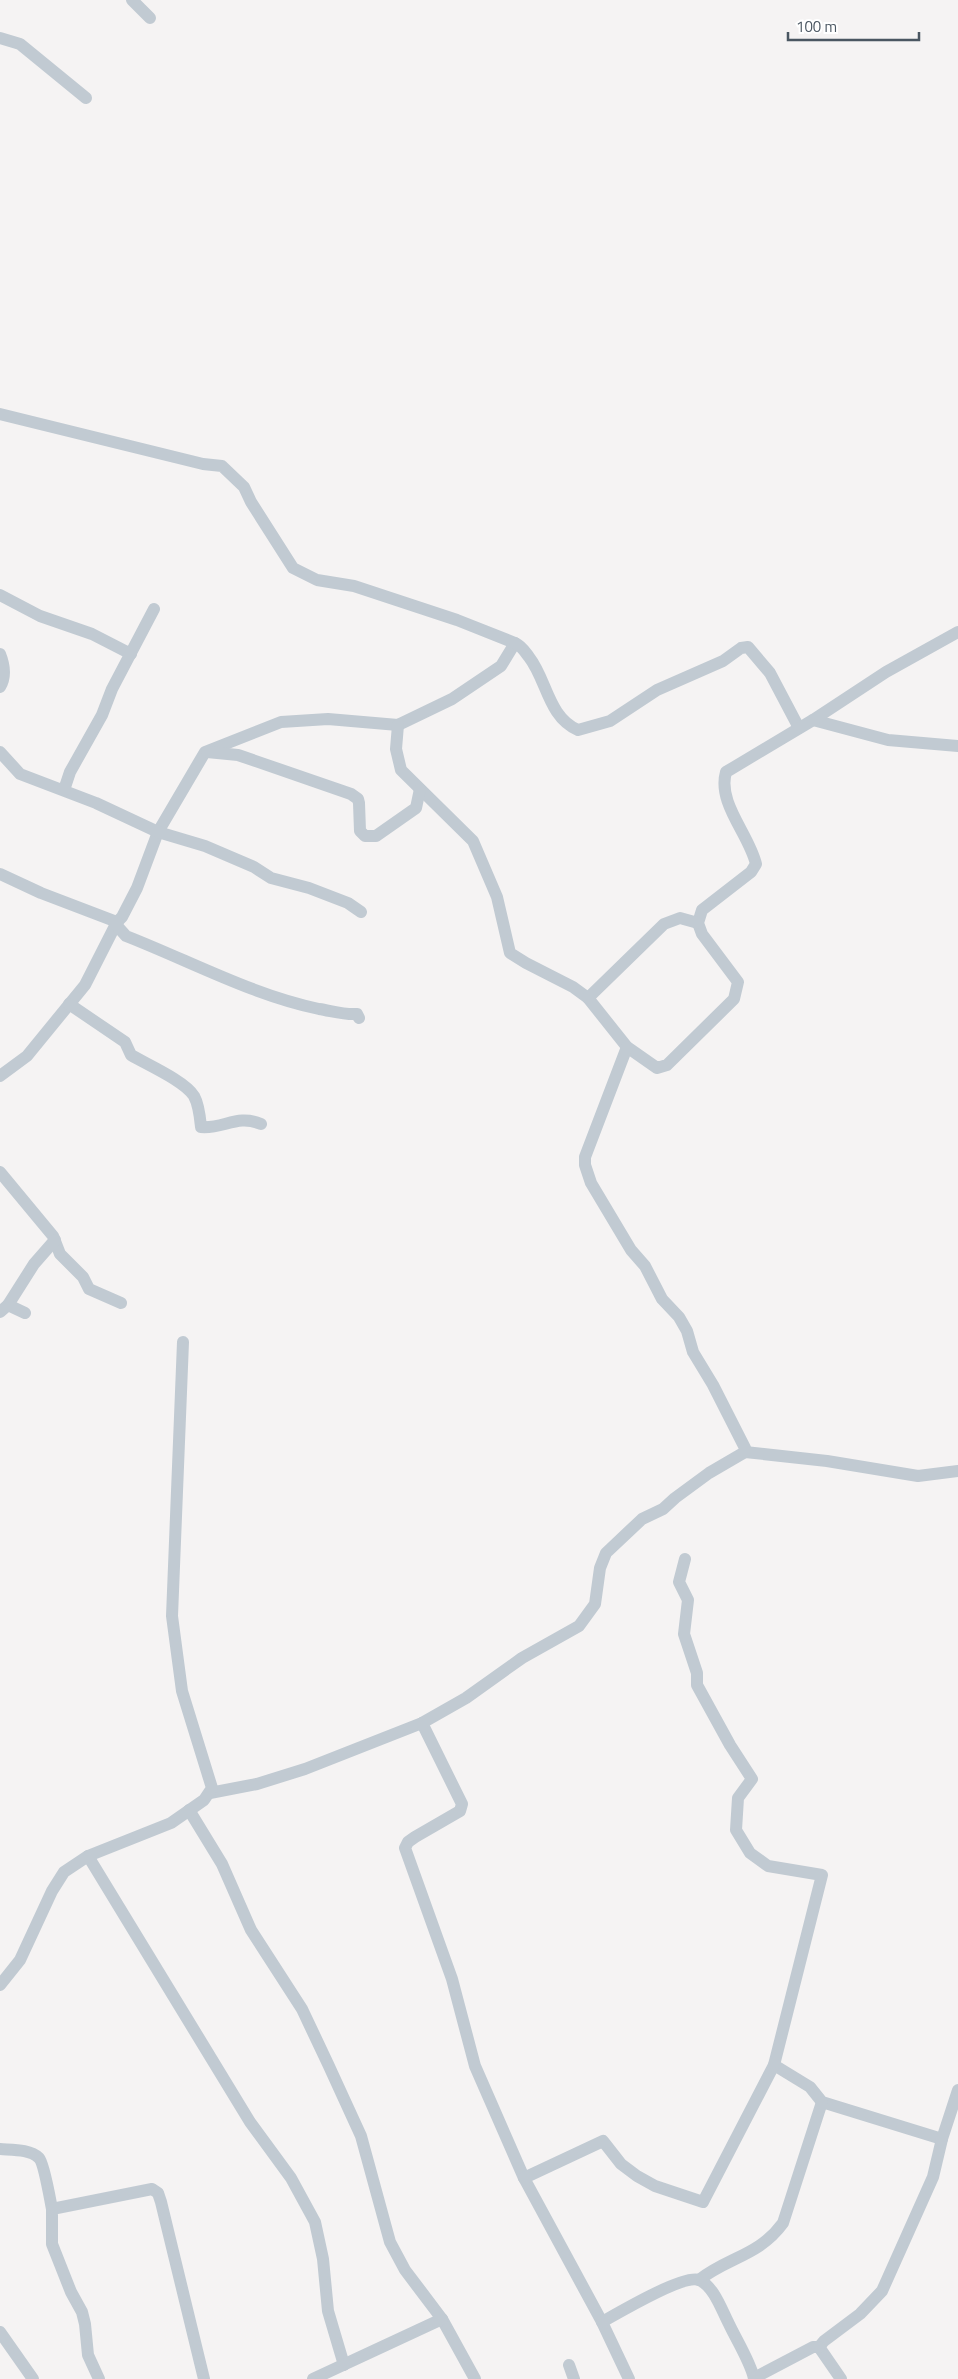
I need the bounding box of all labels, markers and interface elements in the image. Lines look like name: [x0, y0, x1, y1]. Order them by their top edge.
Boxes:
scale bar: [788, 10, 919, 42]
text: 100 m: [796, 15, 837, 38]

